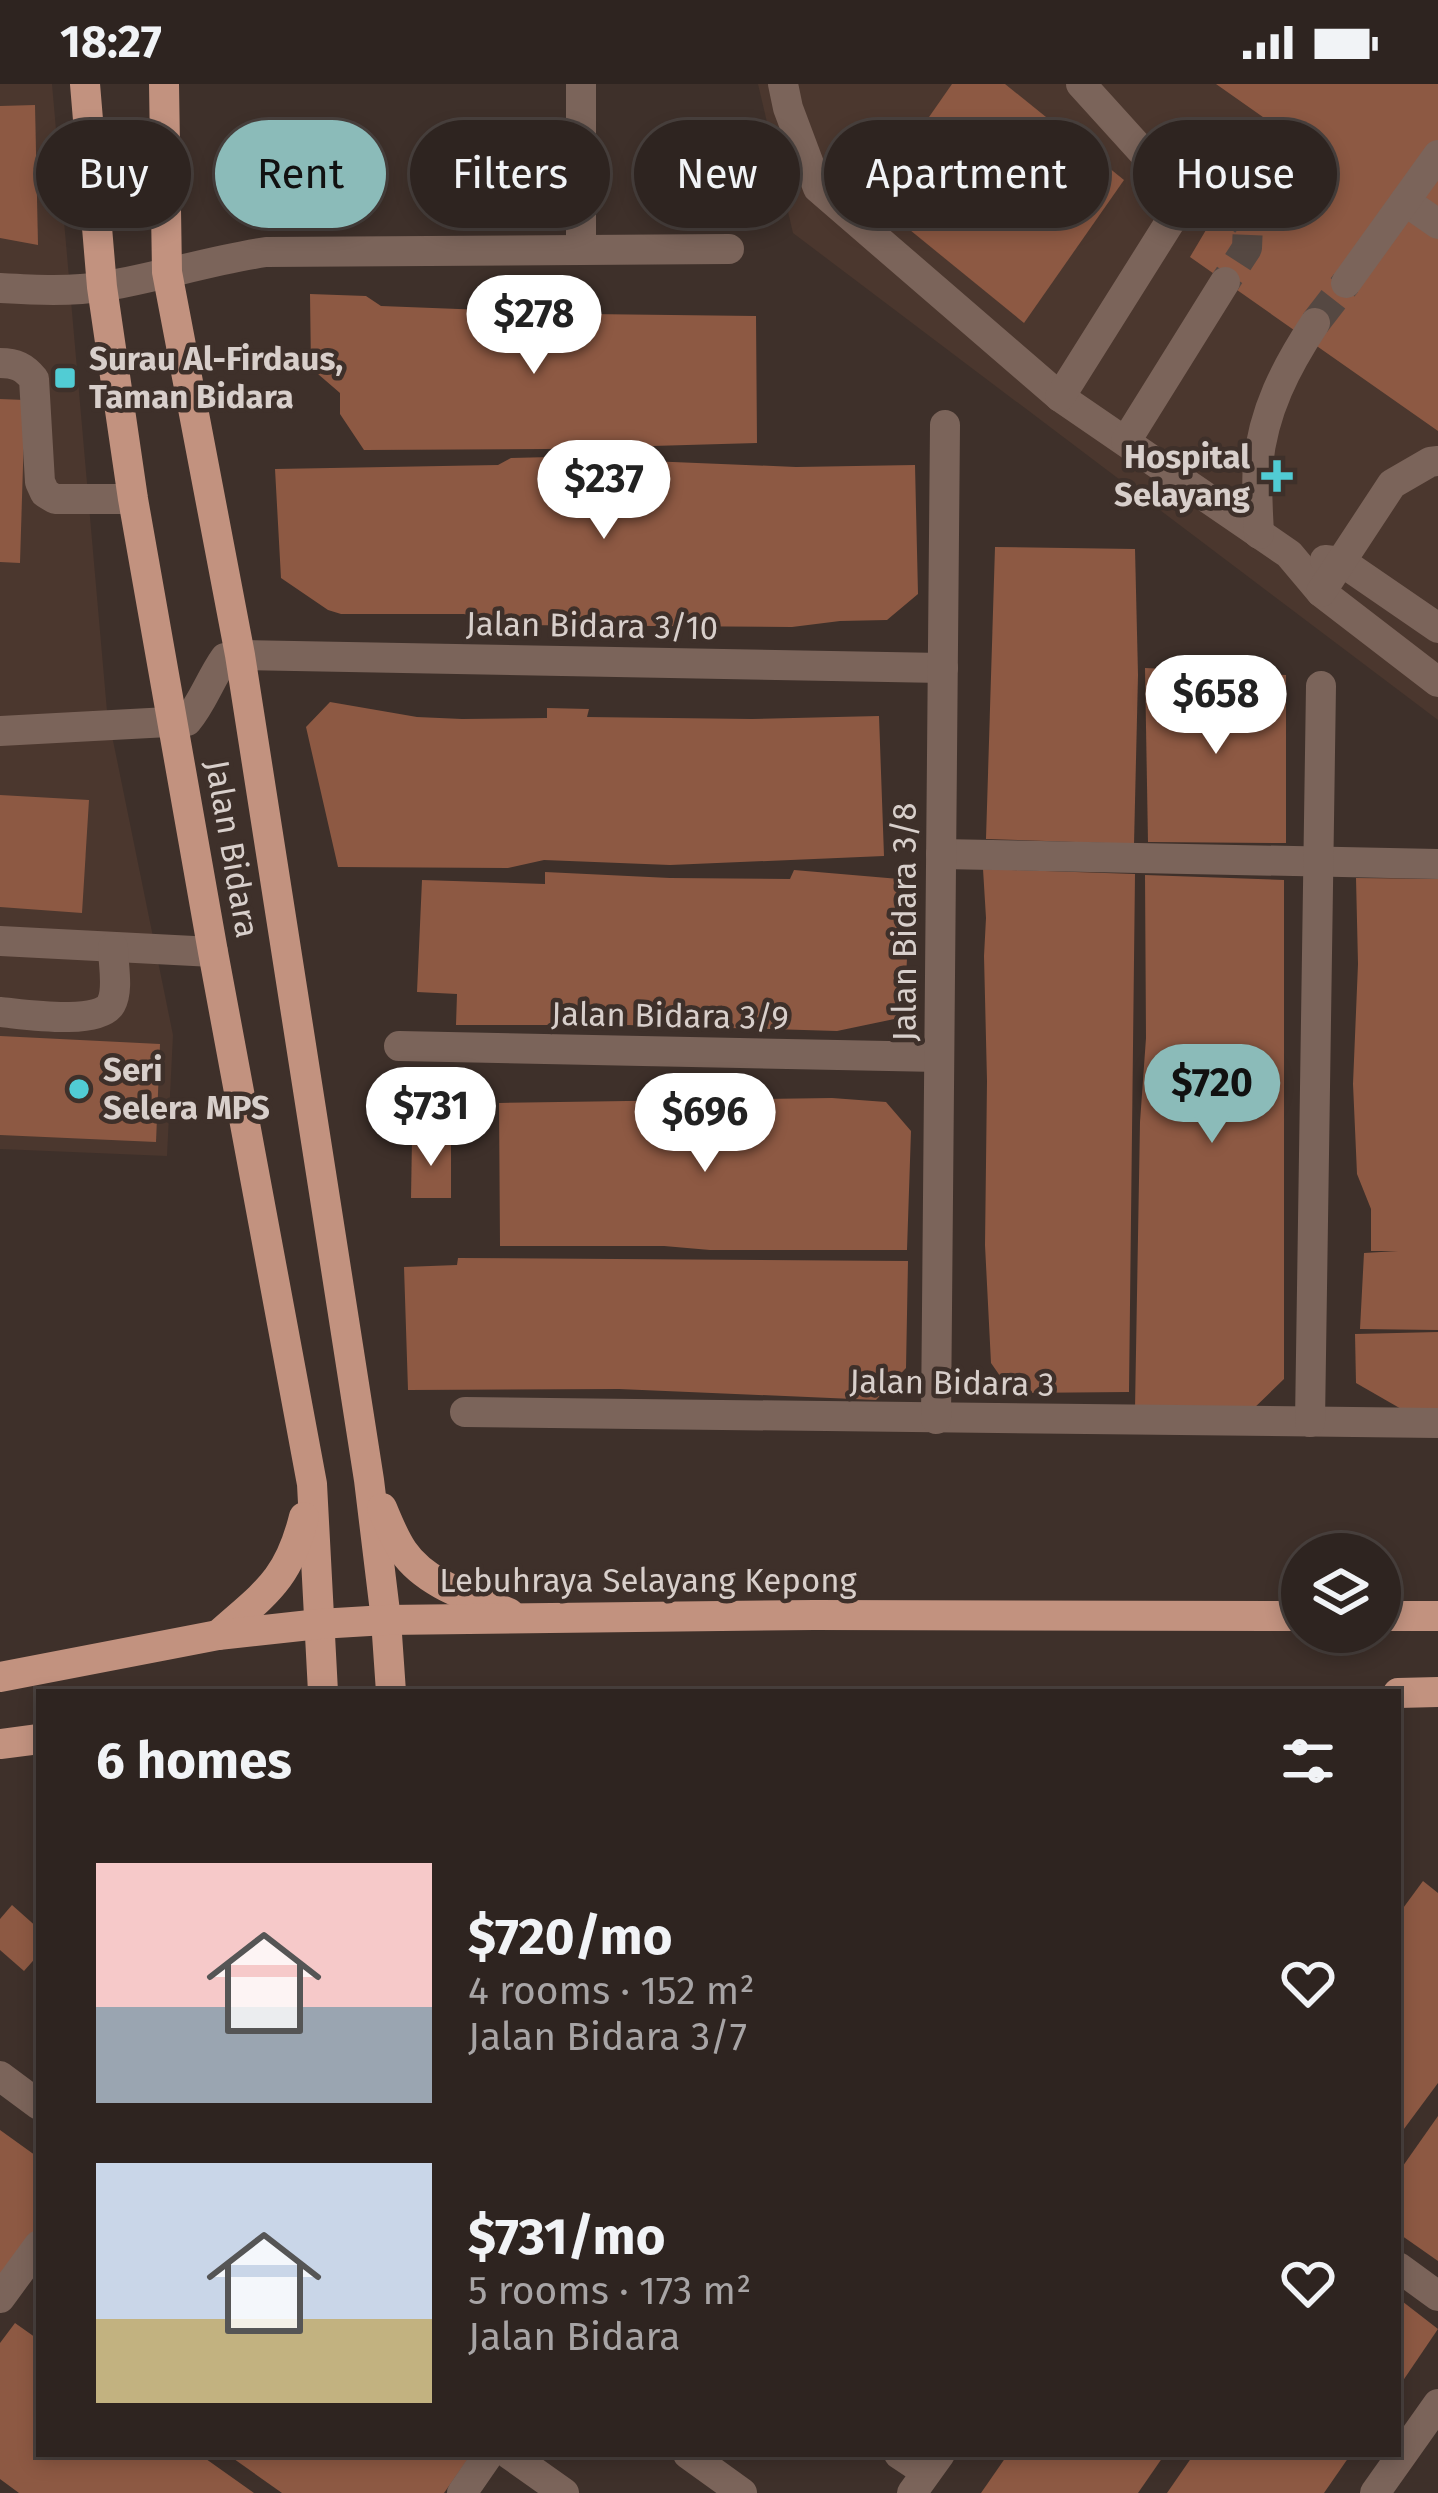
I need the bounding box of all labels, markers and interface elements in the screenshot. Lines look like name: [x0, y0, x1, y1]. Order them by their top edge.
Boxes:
text: 18:27: [60, 15, 162, 69]
chip: Buy: [36, 120, 191, 228]
chip: Rent: [215, 120, 386, 228]
chip: Filters: [410, 120, 610, 228]
chip: New: [634, 120, 800, 228]
chip: Apartment: [824, 120, 1109, 228]
chip: House: [1133, 120, 1337, 228]
pin: $278: [463, 275, 605, 377]
text: $278: [493, 291, 575, 337]
place label: Surau Al-Firdaus, Taman Bidara: [89, 339, 343, 417]
marker: Surau Al-Firdaus, Taman Bidara: [52, 365, 78, 391]
place label: Hospital Selayang: [1114, 437, 1251, 515]
pin: $237: [533, 440, 675, 542]
text: $237: [564, 456, 644, 502]
marker: Hospital Selayang: [1261, 460, 1293, 492]
street label: Jalan Bidara 3/10: [466, 604, 718, 648]
pin: $658: [1145, 655, 1287, 757]
text: $658: [1173, 671, 1259, 717]
street label: Jalan Bidara: [197, 757, 267, 941]
street label: Jalan Bidara 3/8: [885, 803, 925, 1041]
street label: Jalan Bidara 3/9: [551, 994, 789, 1038]
pin: $720: [1141, 1044, 1283, 1146]
place label: Seri Selera MPS: [103, 1050, 270, 1128]
text: $720: [1171, 1060, 1253, 1106]
pin: $731: [360, 1067, 502, 1169]
pin: $696: [634, 1073, 776, 1175]
marker: Seri Selera MPS: [66, 1076, 92, 1102]
text: $731: [393, 1083, 469, 1129]
text: $696: [662, 1089, 748, 1135]
street label: Jalan Bidara 3: [849, 1361, 1055, 1405]
map controls: [1281, 1533, 1401, 1653]
button: layers: [1281, 1533, 1401, 1653]
street label: Lebuhraya Selayang Kepong: [439, 1561, 858, 1601]
icon: filters: [1275, 1728, 1341, 1794]
text: 6 homes: [96, 1730, 292, 1792]
text: $720/mo: [468, 1906, 672, 1968]
icon: home: [192, 1911, 336, 2055]
icon: heart: [1275, 1950, 1341, 2016]
text: 4 rooms · 152 m²: [468, 1968, 755, 2014]
text: Jalan Bidara 3/7: [468, 2014, 747, 2060]
text: $731/mo: [468, 2206, 665, 2268]
icon: home: [192, 2211, 336, 2355]
icon: heart: [1275, 2250, 1341, 2316]
text: 5 rooms · 173 m²: [468, 2268, 751, 2314]
text: Jalan Bidara: [468, 2314, 681, 2360]

